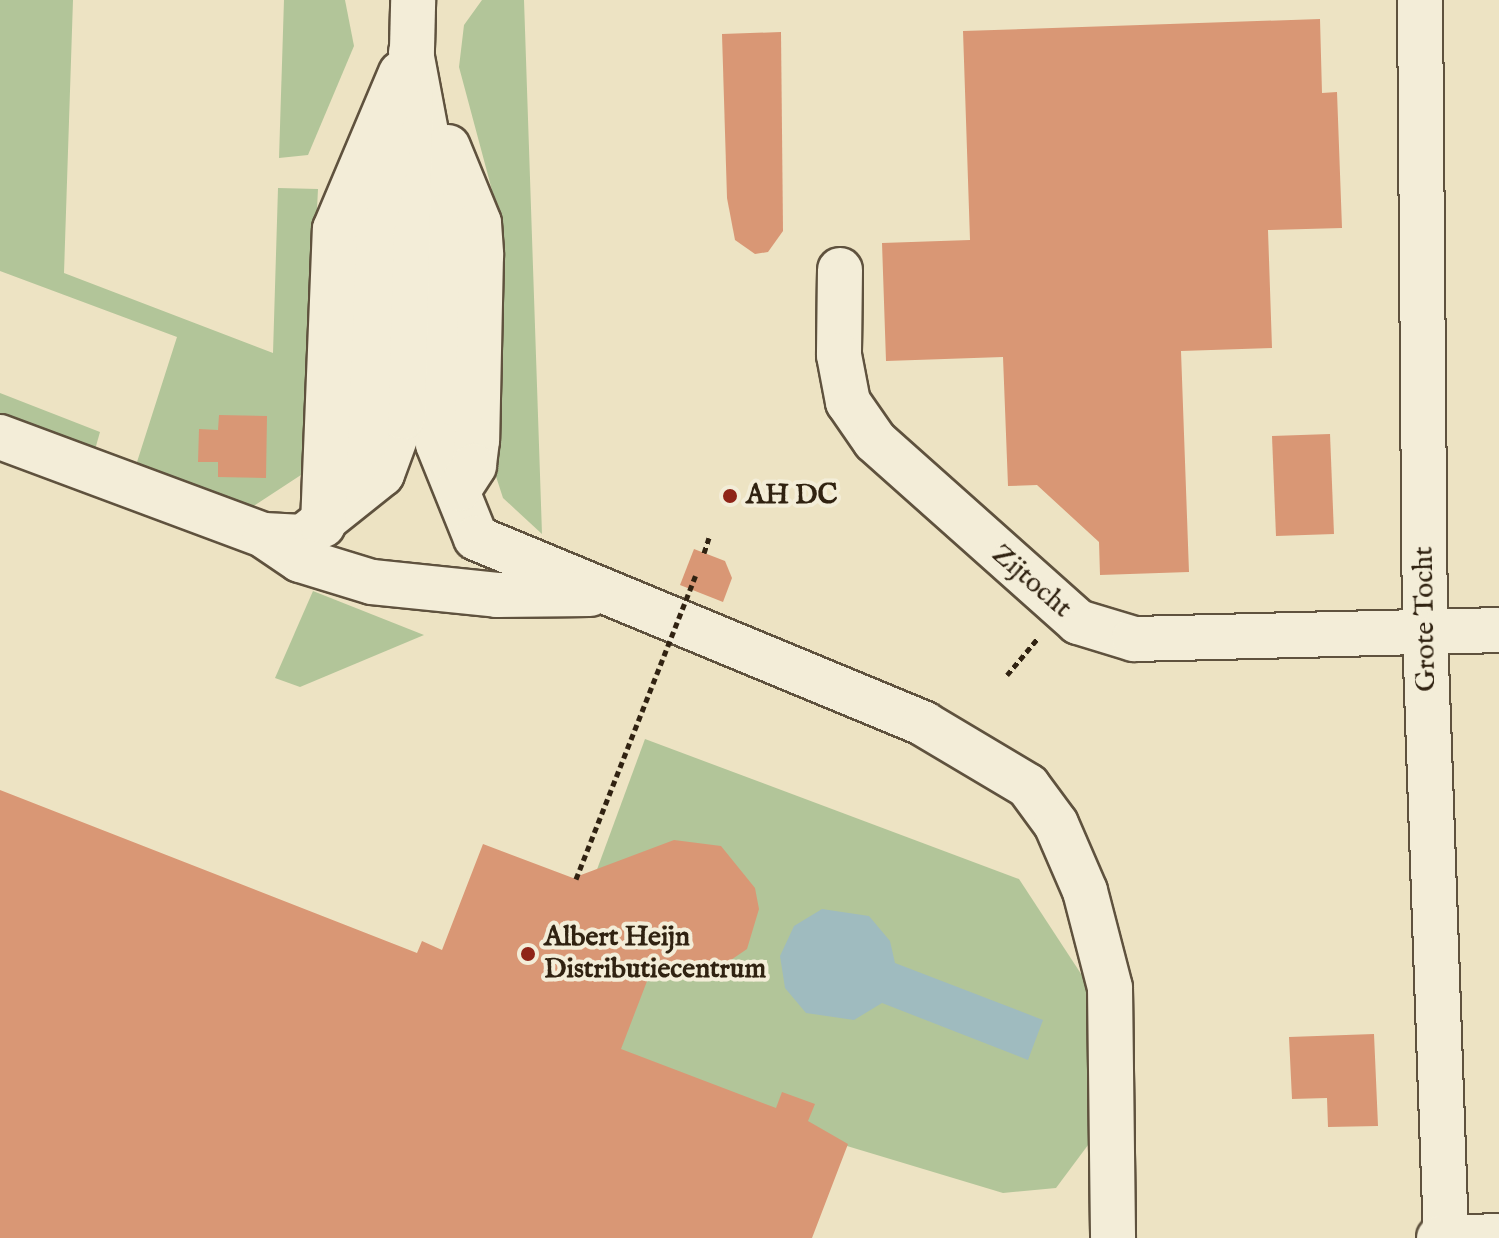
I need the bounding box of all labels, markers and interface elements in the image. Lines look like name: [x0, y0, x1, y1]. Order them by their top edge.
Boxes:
place label: AH DC: [746, 479, 838, 513]
marker: AH DC: [721, 487, 739, 505]
street label: Zijtocht: [984, 538, 1078, 626]
street label: Grote Tocht: [1408, 546, 1444, 692]
place label: Albert Heijn Distributiecentrum: [544, 921, 766, 987]
marker: Albert Heijn Distributiecentrum: [519, 945, 537, 963]

